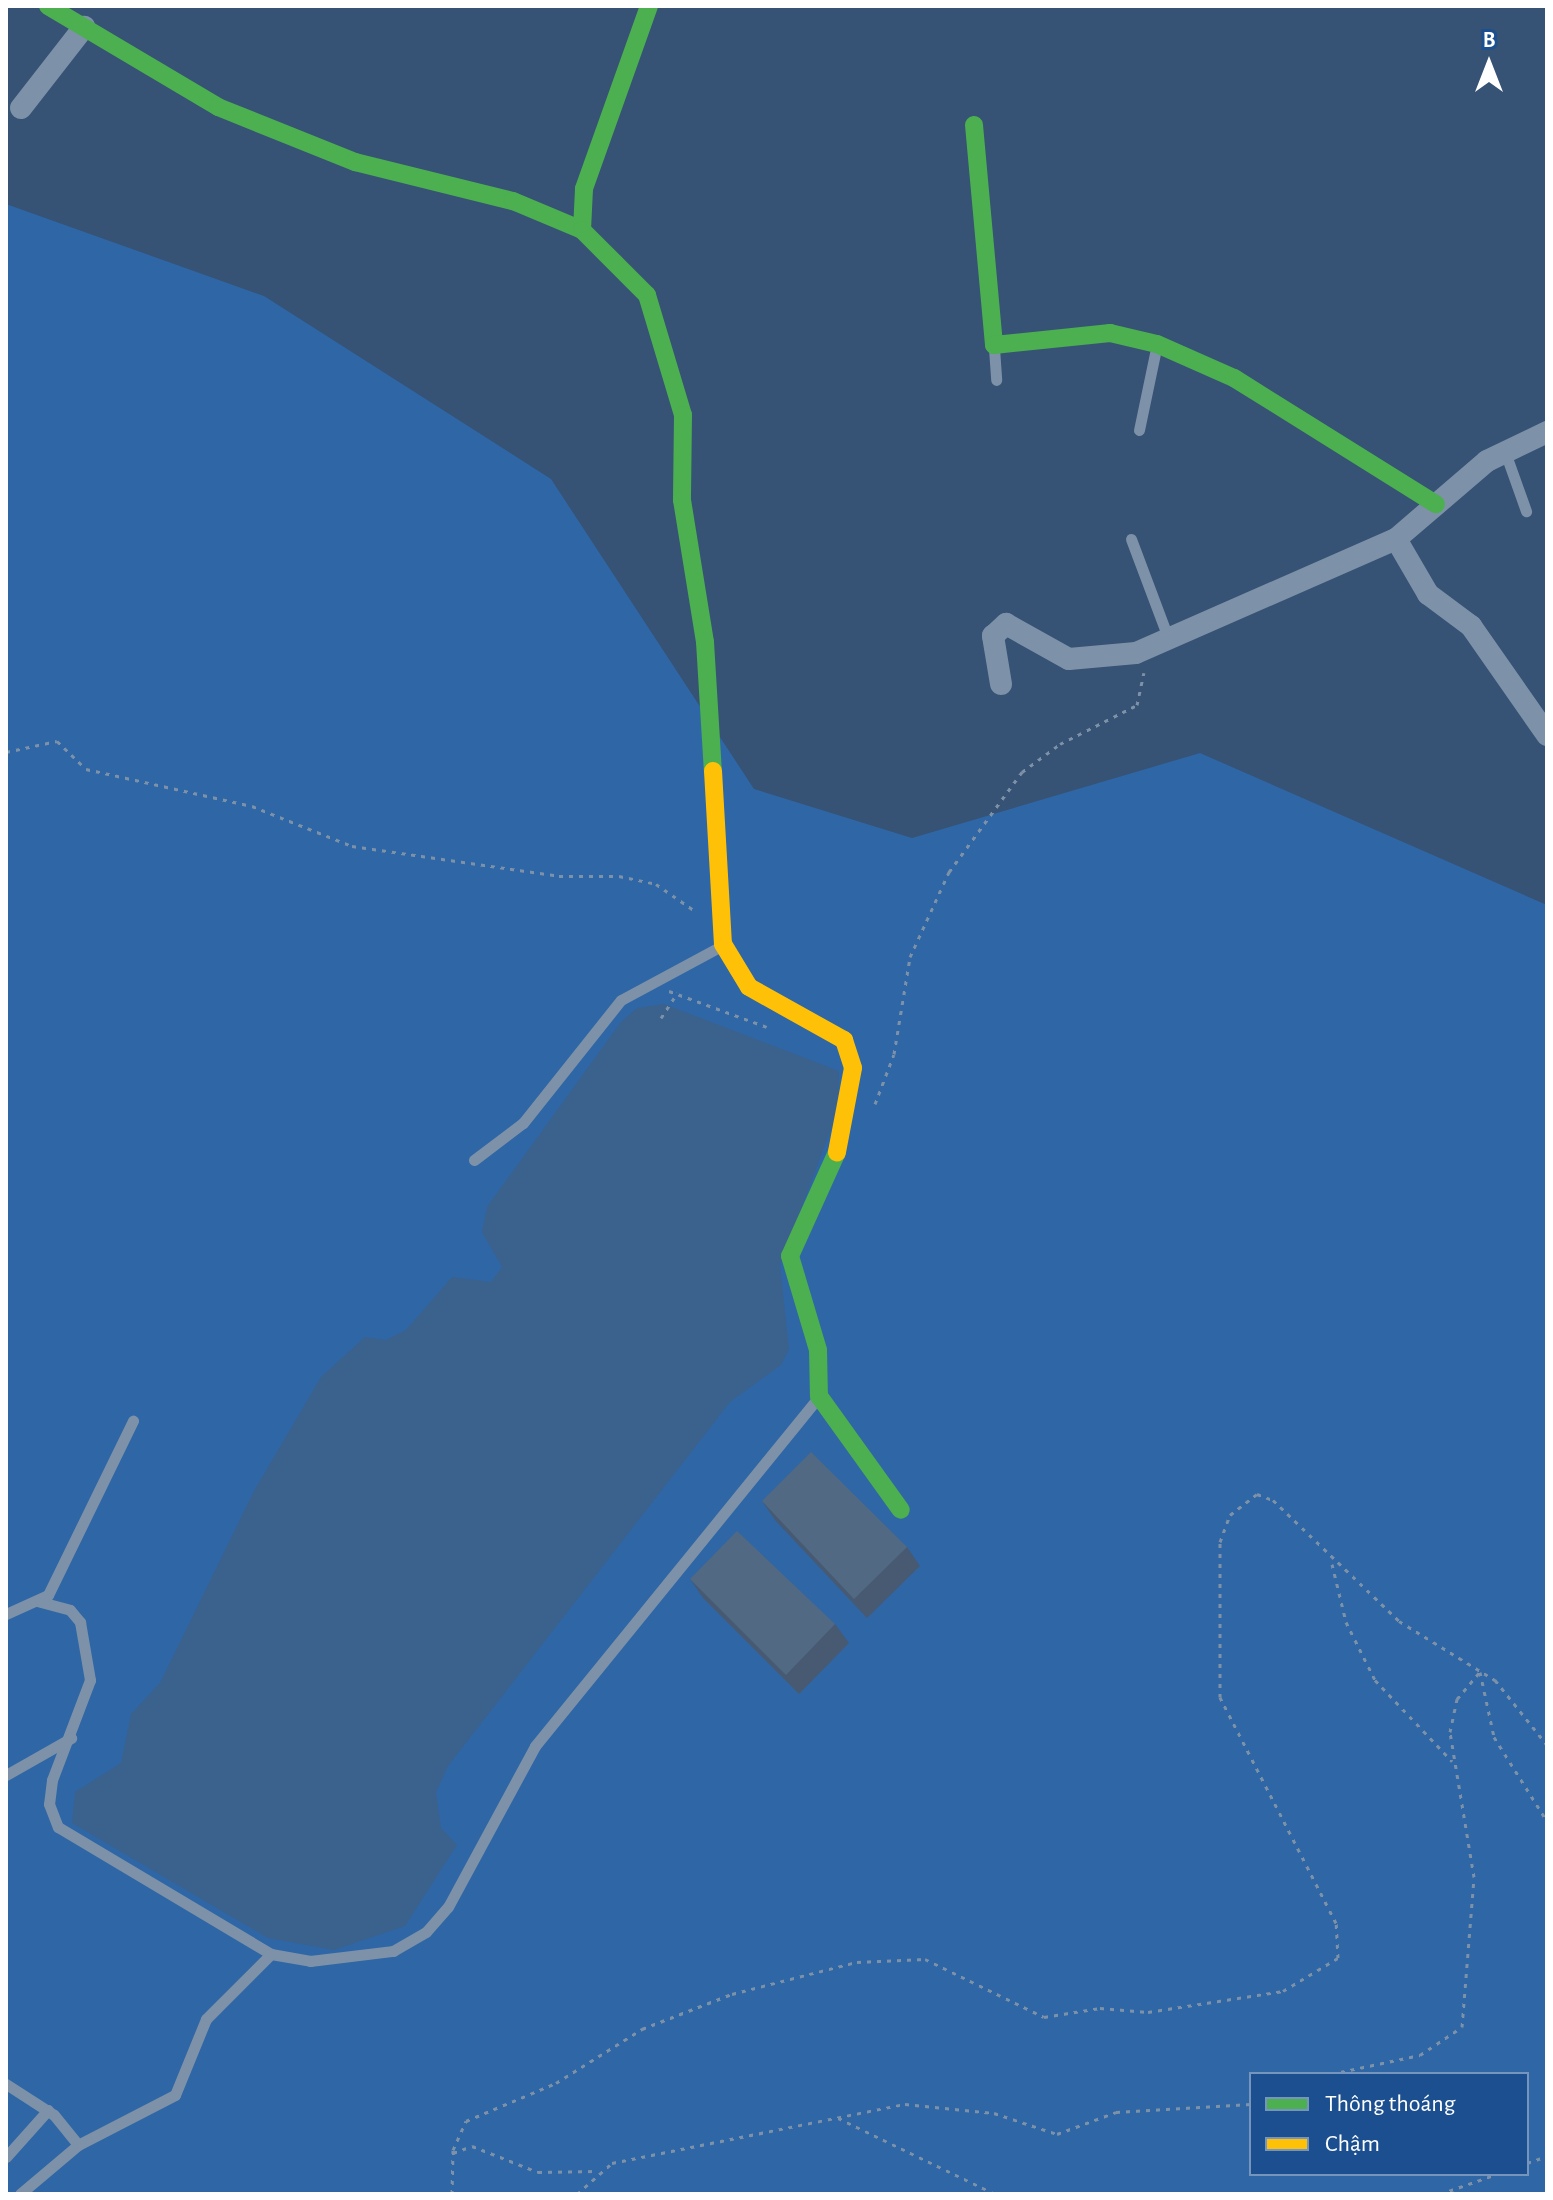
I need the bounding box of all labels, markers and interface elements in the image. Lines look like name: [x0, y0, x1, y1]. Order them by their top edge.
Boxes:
north arrow: [1449, 24, 1529, 104]
text: B: [1483, 29, 1495, 51]
legend: [1249, 2072, 1529, 2176]
text: Thông thoáng: [1325, 2092, 1455, 2116]
text: Chậm: [1325, 2132, 1380, 2156]

